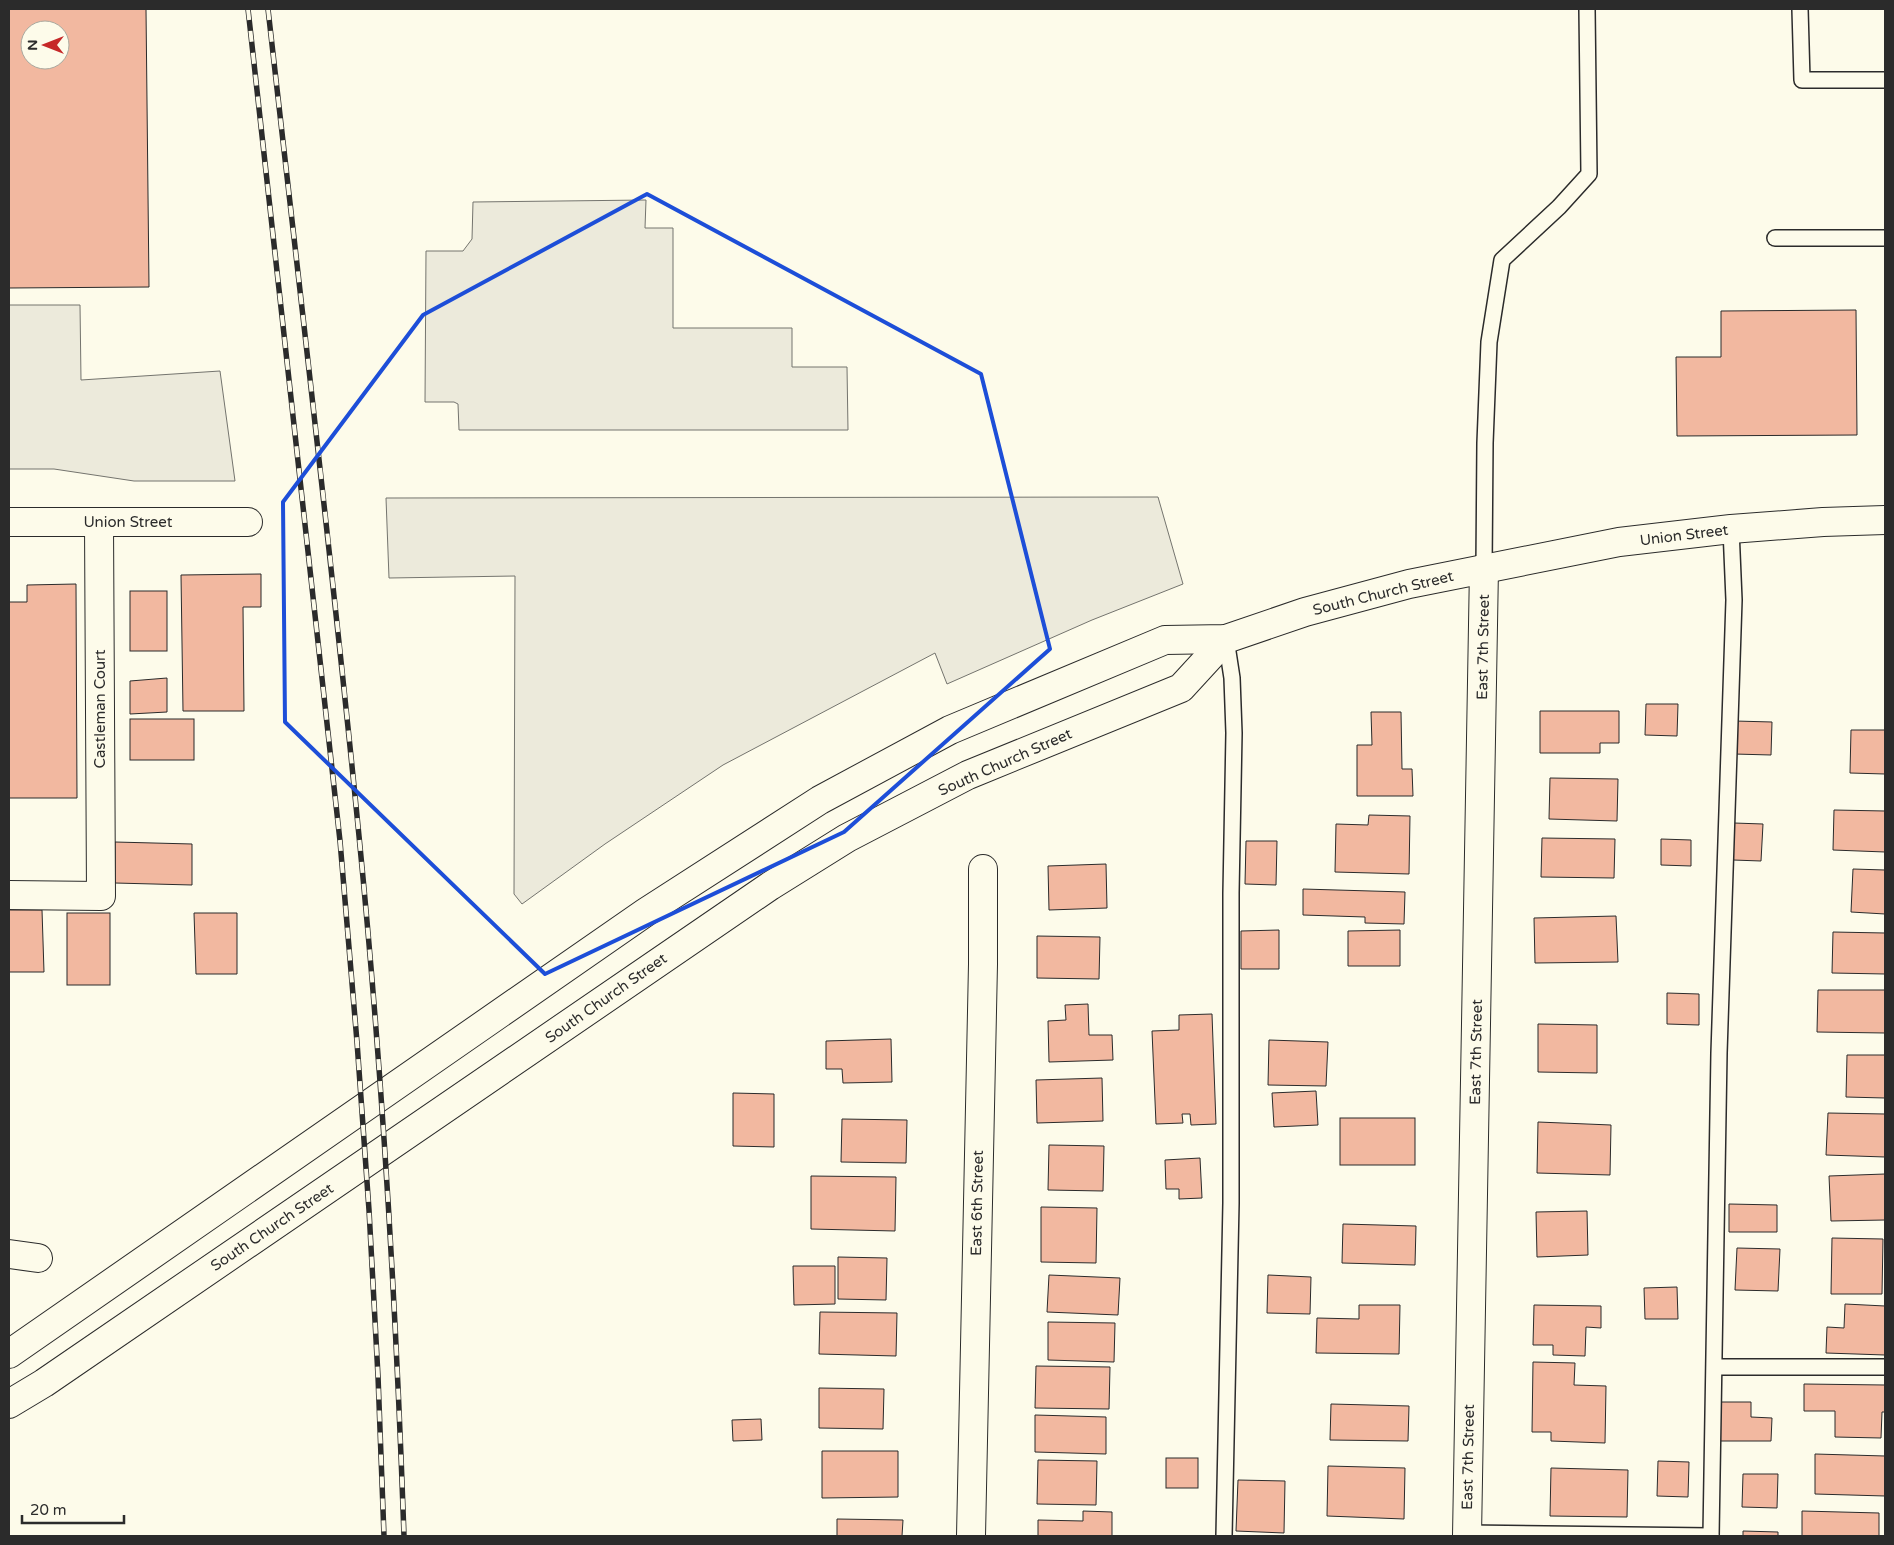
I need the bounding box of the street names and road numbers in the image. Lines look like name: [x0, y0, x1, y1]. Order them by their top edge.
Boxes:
street label: Union Street: [84, 513, 173, 531]
street label: Union Street: [1639, 521, 1730, 549]
street label: South Church Street: [1311, 567, 1455, 619]
street label: East 7th Street: [1473, 594, 1493, 700]
street label: Castleman Court: [91, 649, 109, 769]
street label: South Church Street: [935, 724, 1075, 800]
street label: South Church Street: [542, 949, 670, 1047]
street label: East 7th Street: [1466, 999, 1486, 1105]
street label: East 6th Street: [967, 1150, 987, 1256]
street label: South Church Street: [207, 1179, 337, 1275]
street label: East 7th Street: [1458, 1404, 1478, 1510]

